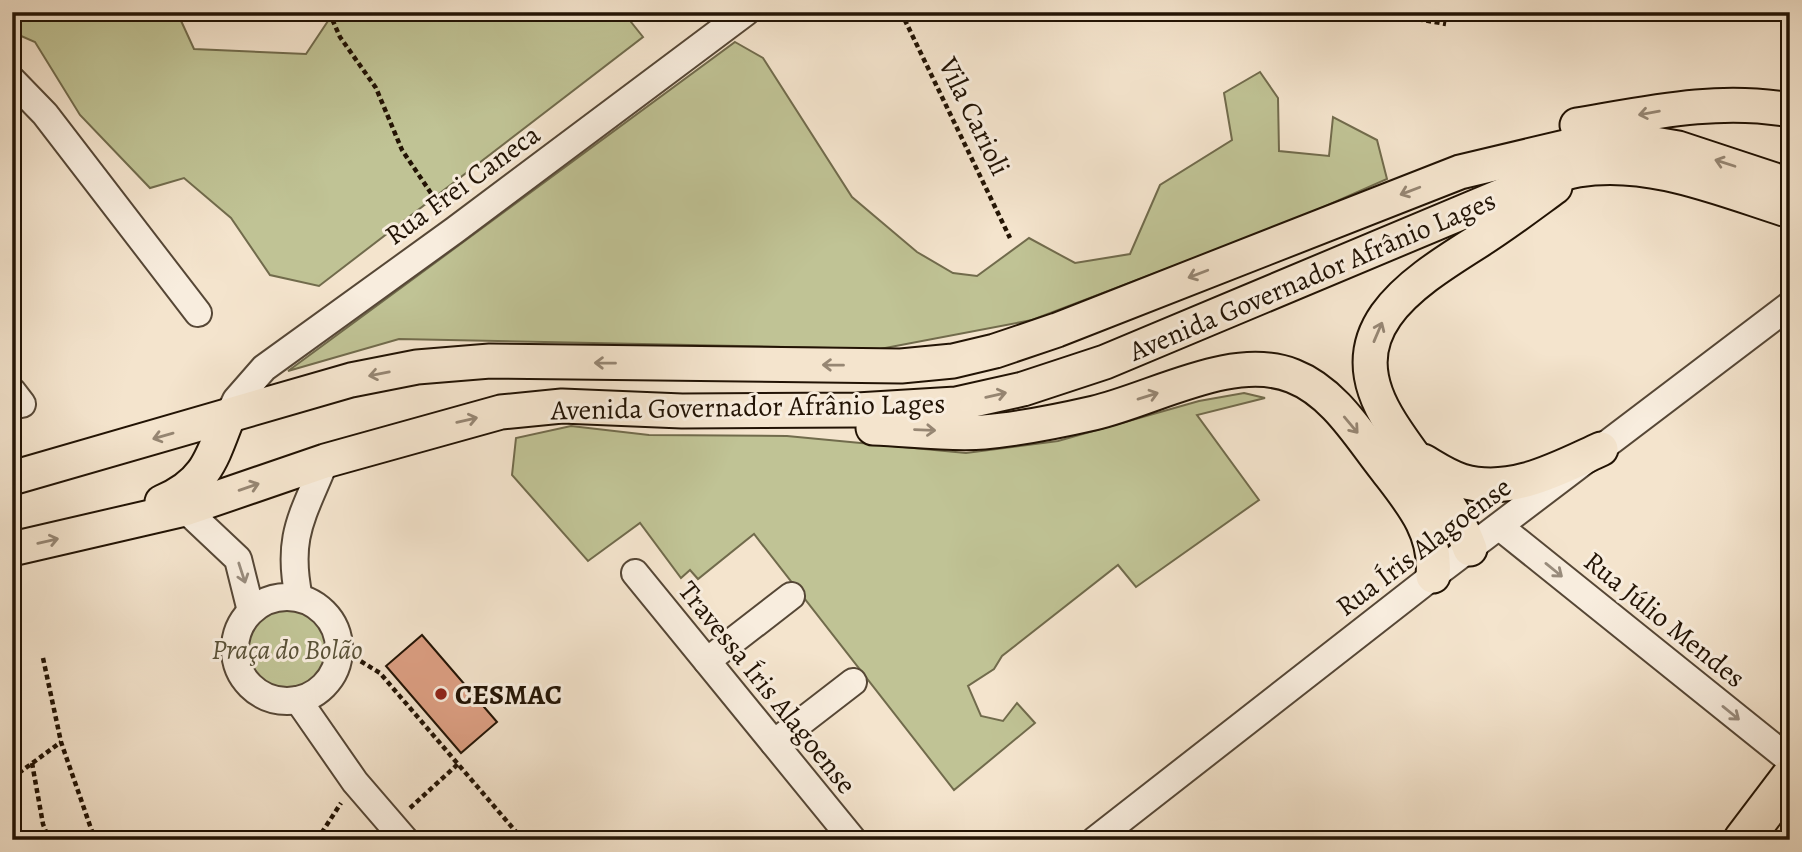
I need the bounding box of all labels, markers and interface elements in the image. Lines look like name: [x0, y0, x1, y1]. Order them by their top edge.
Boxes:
street label: Vila Carioli: [929, 50, 1019, 182]
one-way arrow: [1638, 107, 1661, 120]
street label: Rua Frei Caneca: [377, 116, 548, 254]
one-way arrow: [1714, 156, 1736, 169]
street label: Avenida Governador Afrânio Lages: [1122, 181, 1501, 371]
one-way arrow: [1399, 186, 1421, 199]
one-way arrow: [1188, 269, 1209, 282]
one-way arrow: [1372, 322, 1385, 343]
one-way arrow: [594, 356, 617, 370]
one-way arrow: [822, 358, 845, 372]
one-way arrow: [368, 368, 391, 382]
street label: Avenida Governador Afrânio Lages: [549, 385, 946, 429]
one-way arrow: [984, 388, 1007, 401]
one-way arrow: [1137, 389, 1159, 402]
one-way arrow: [455, 413, 478, 426]
one-way arrow: [1343, 416, 1359, 434]
one-way arrow: [913, 423, 936, 437]
one-way arrow: [152, 430, 174, 443]
street label: Rua Íris Alagoense: [1328, 468, 1519, 625]
one-way arrow: [238, 480, 260, 492]
one-way arrow: [36, 533, 59, 547]
street label: Rua Júlio Mendes: [1576, 543, 1753, 697]
one-way arrow: [237, 562, 249, 584]
one-way arrow: [1544, 562, 1562, 578]
street label: Travessa Íris Alagoense: [669, 573, 865, 802]
park label: Praça do Bolão: [211, 631, 363, 669]
place label: CESMAC: [455, 676, 562, 714]
marker: CESMAC: [433, 686, 449, 702]
one-way arrow: [1721, 705, 1739, 720]

